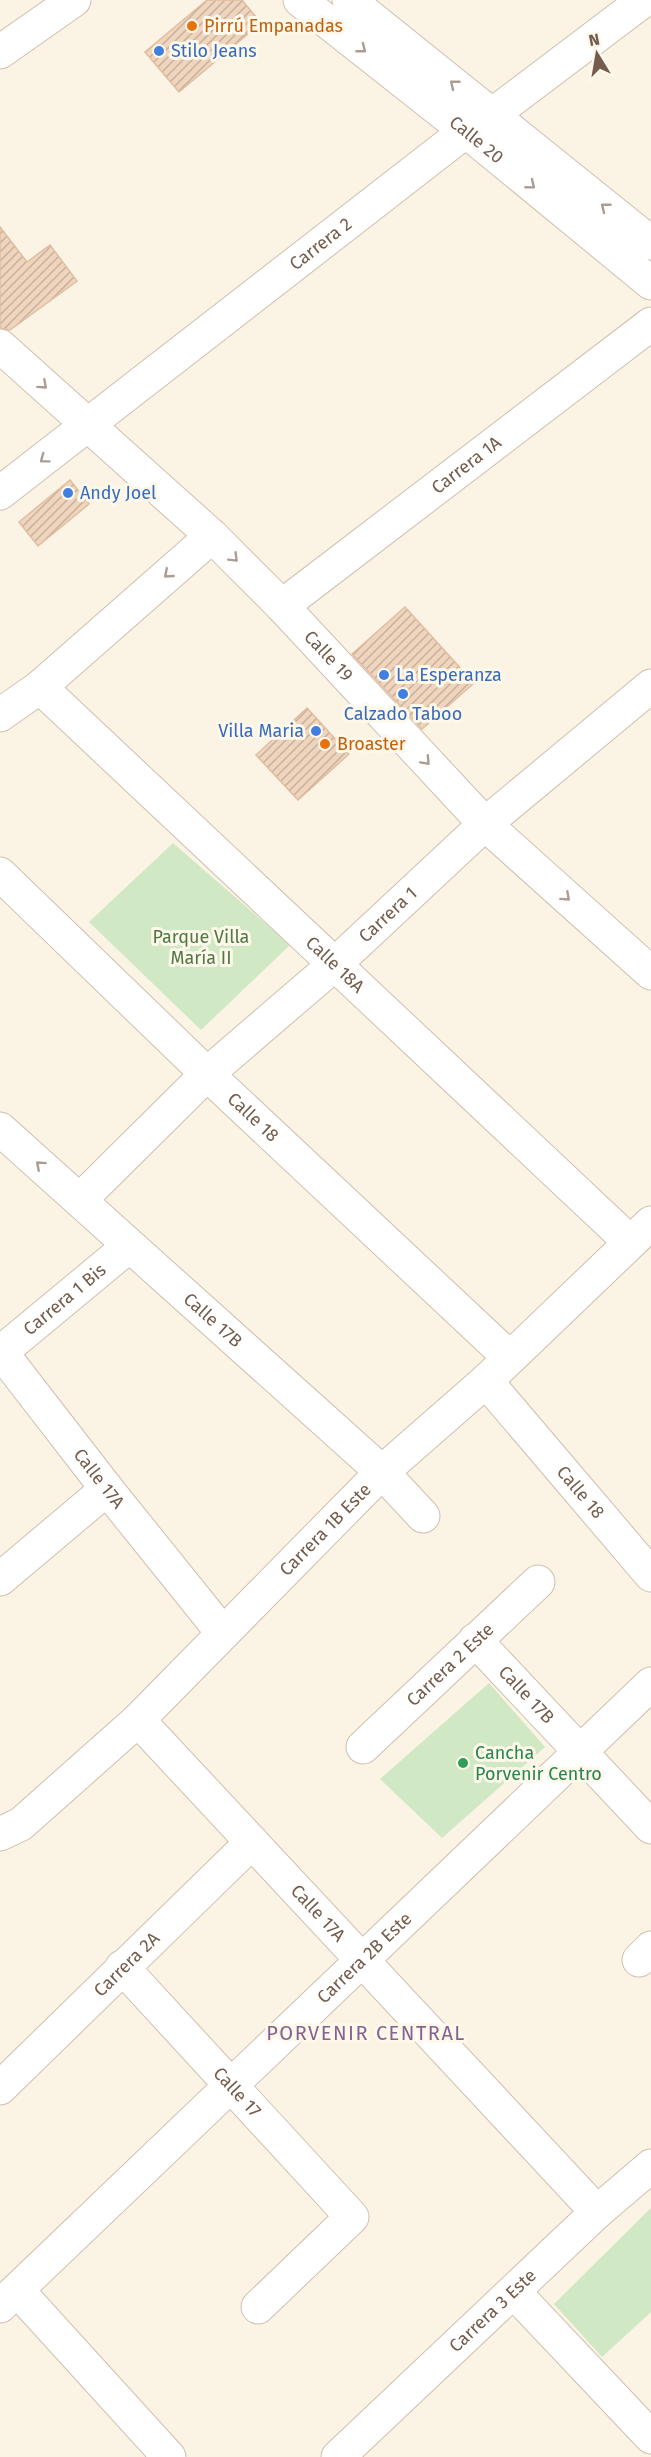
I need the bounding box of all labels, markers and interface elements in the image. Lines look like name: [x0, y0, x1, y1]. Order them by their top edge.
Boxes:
place label: Pirrú Empanadas: [204, 15, 343, 37]
marker: Pirrú Empanadas: [185, 19, 199, 33]
north arrow: [567, 24, 627, 84]
text: N: [587, 29, 601, 50]
place label: Stilo Jeans: [171, 40, 257, 62]
one-way arrow: [356, 42, 367, 53]
marker: Stilo Jeans: [152, 44, 166, 58]
one-way arrow: [450, 81, 461, 92]
street label: Calle 20: [445, 111, 508, 168]
one-way arrow: [524, 177, 535, 188]
one-way arrow: [601, 203, 612, 214]
street label: Carrera 2: [285, 213, 356, 275]
one-way arrow: [36, 378, 47, 389]
street label: Carrera 1A: [427, 431, 506, 499]
one-way arrow: [40, 452, 51, 463]
place label: Andy Joel: [80, 482, 156, 504]
marker: Andy Joel: [61, 486, 75, 500]
one-way arrow: [227, 551, 238, 562]
one-way arrow: [164, 567, 175, 578]
street label: Calle 19: [299, 626, 358, 686]
place label: La Esperanza: [396, 664, 502, 686]
marker: La Esperanza: [377, 668, 391, 682]
marker: Calzado Taboo: [396, 687, 410, 701]
place label: Calzado Taboo: [344, 703, 462, 725]
place label: Villa Maria: [218, 720, 304, 742]
marker: Villa Maria: [309, 724, 323, 738]
place label: Broaster: [337, 733, 406, 755]
marker: Broaster: [318, 737, 332, 751]
one-way arrow: [419, 754, 430, 764]
street label: Carrera 1: [354, 882, 422, 947]
one-way arrow: [559, 890, 570, 901]
park label: Parque Villa María II: [153, 926, 249, 969]
street label: Calle 18A: [301, 932, 369, 998]
street label: Calle 18: [223, 1088, 283, 1147]
one-way arrow: [36, 1161, 47, 1172]
street label: Carrera 1 Bis: [19, 1259, 110, 1340]
street label: Calle 17B: [179, 1288, 247, 1352]
street label: Calle 17A: [69, 1444, 130, 1513]
street label: Calle 18: [552, 1461, 609, 1523]
street label: Carrera 1B Este: [275, 1479, 376, 1580]
street label: Carrera 2 Este: [402, 1618, 498, 1711]
street label: Calle 17B: [494, 1661, 559, 1728]
place label: Cancha Porvenir Centro: [475, 1742, 602, 1785]
marker: Cancha Porvenir Centro: [456, 1756, 470, 1770]
street label: Calle 17A: [286, 1880, 351, 1947]
street label: Carrera 2B Este: [313, 1908, 416, 2008]
street label: Carrera 2A: [89, 1927, 165, 2001]
district label: PORVENIR CENTRAL: [266, 2021, 466, 2045]
street label: Calle 17: [209, 2062, 266, 2122]
street label: Carrera 3 Este: [445, 2264, 541, 2357]

